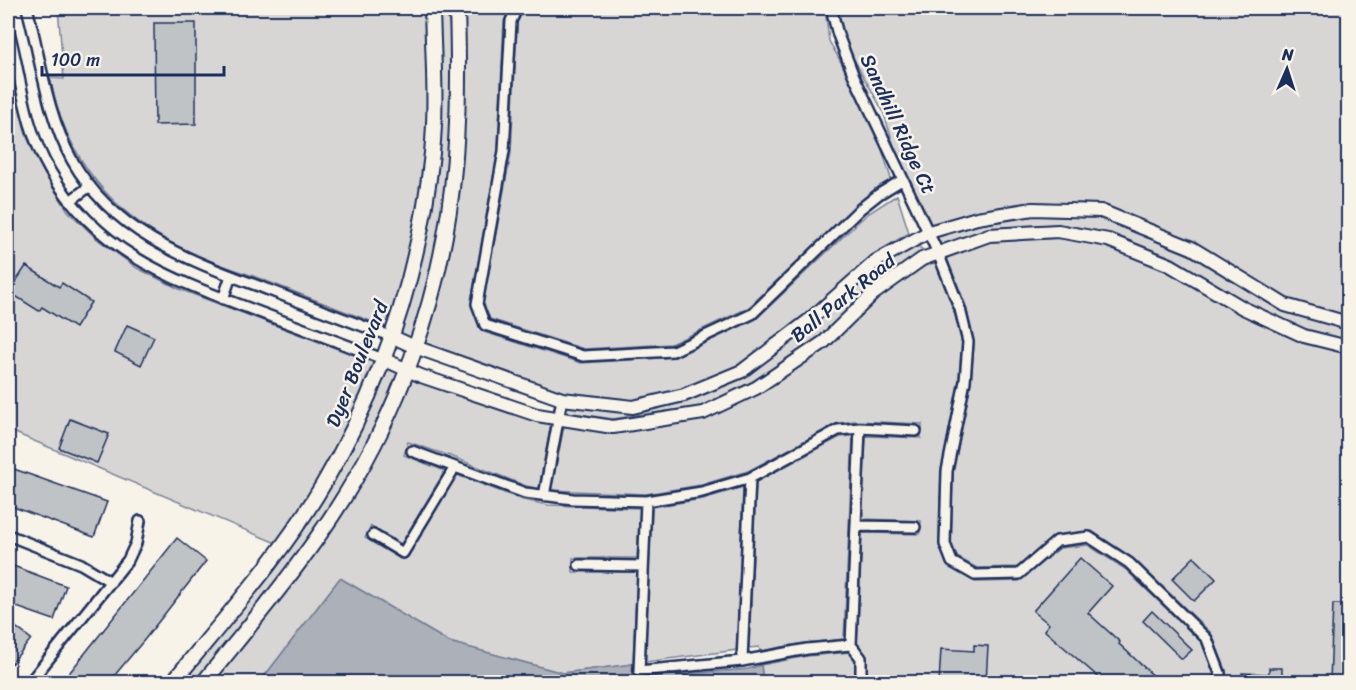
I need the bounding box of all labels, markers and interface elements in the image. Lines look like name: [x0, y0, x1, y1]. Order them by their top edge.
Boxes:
scale bar: [42, 39, 224, 77]
north arrow: [1257, 39, 1317, 99]
text: N: [1280, 40, 1295, 69]
text: 100 m: [51, 44, 100, 76]
street label: Sandhill Ridge Ct: [850, 48, 946, 200]
street label: Ball Park Road: [782, 243, 905, 352]
street label: Dyer Boulevard: [316, 294, 399, 433]

